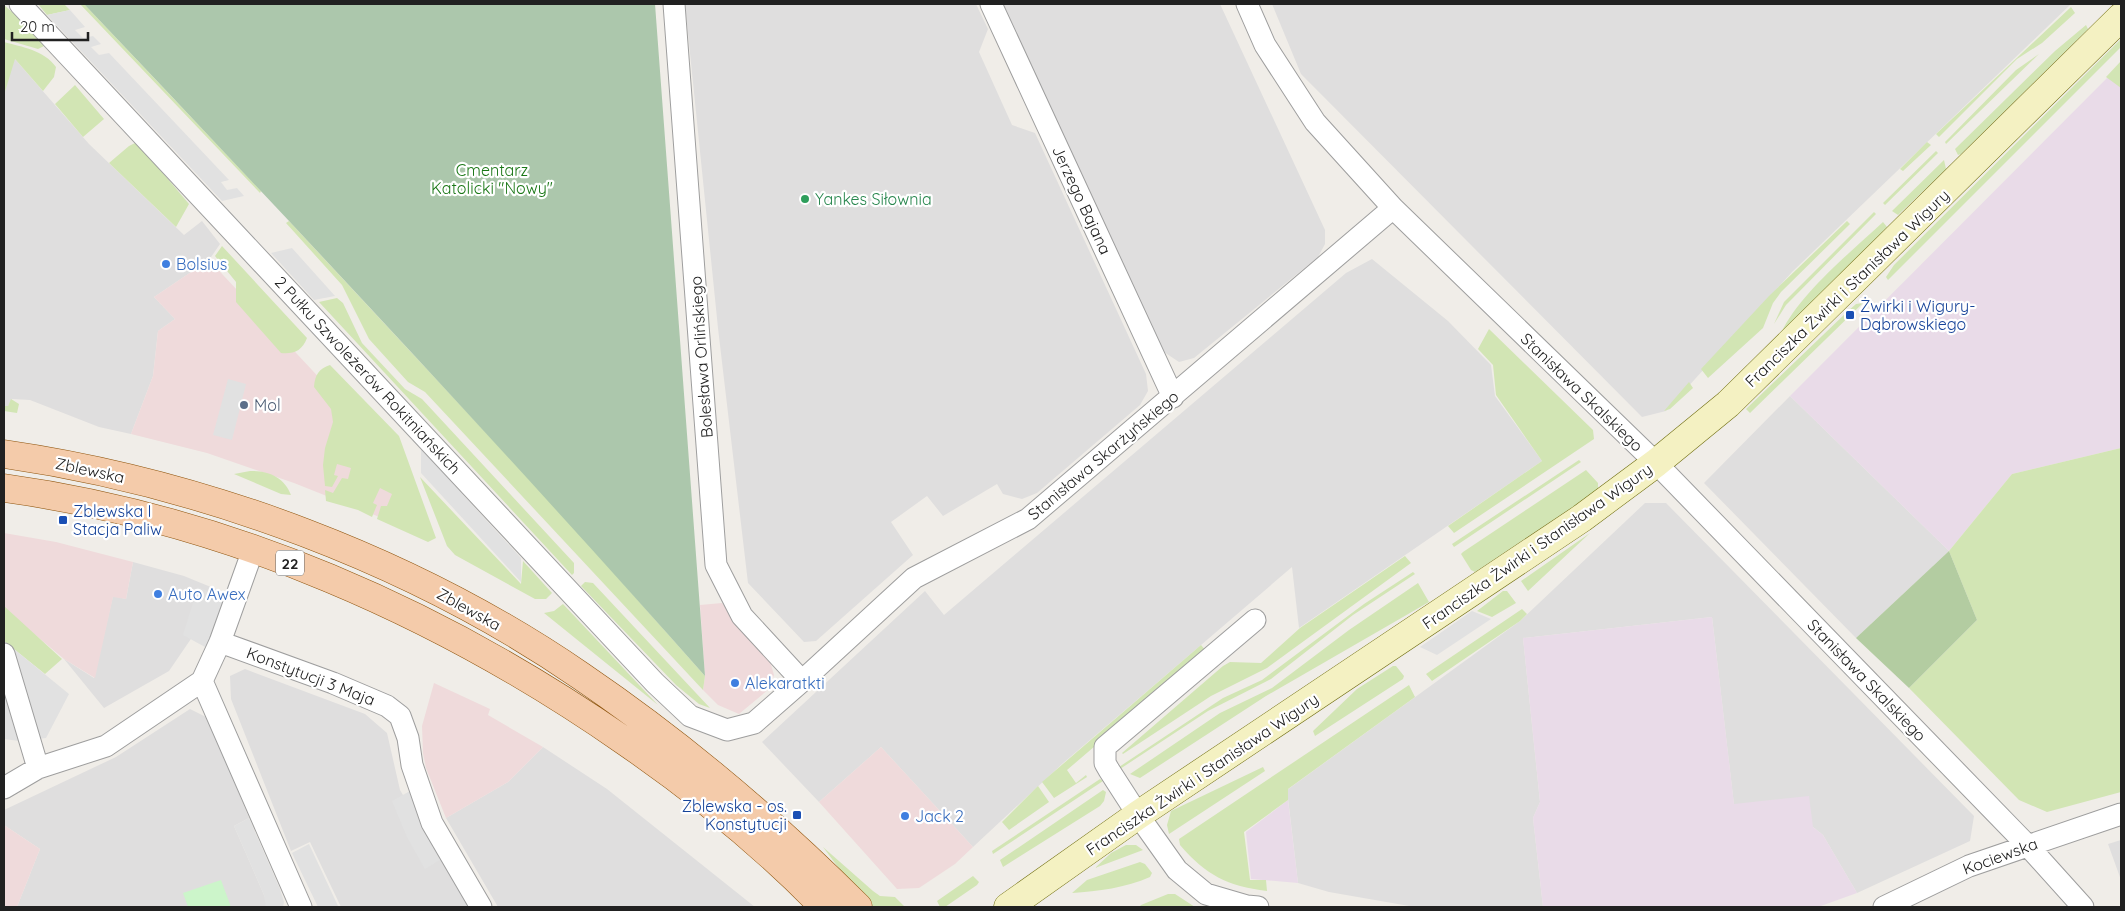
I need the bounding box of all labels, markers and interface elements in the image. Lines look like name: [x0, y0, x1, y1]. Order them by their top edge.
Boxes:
scale bar: [12, 10, 89, 42]
text: 20 m: [20, 17, 55, 36]
street label: Jerzego Bajana: [1048, 142, 1116, 258]
park label: Cmentarz Katolicki "Nowy": [431, 160, 553, 198]
street label: Franciszka Żwirki i Stanisława Wigury: [1741, 185, 1953, 391]
place label: Yankes Siłownia: [815, 189, 932, 209]
marker: Yankes Siłownia: [799, 193, 811, 205]
place label: Bolsius: [176, 254, 227, 274]
marker: Bolsius: [160, 258, 172, 270]
street label: 2 Pułku Szwoleżerów Rokitniańskich: [271, 272, 465, 478]
street label: Bolesława Orlińskiego: [685, 275, 717, 439]
place label: Żwirki i Wigury- Dąbrowskiego: [1860, 296, 1975, 334]
marker: Żwirki i Wigury- Dąbrowskiego: [1844, 309, 1856, 321]
street label: Stanisława Skalskiego: [1517, 328, 1647, 456]
street label: Stanisława Skarżyńskiego: [1023, 386, 1183, 524]
place label: Mol: [254, 395, 281, 415]
marker: Mol: [238, 399, 250, 411]
street label: Zblewska: [54, 453, 126, 487]
street label: Franciszka Żwirki i Stanisława Wigury: [1418, 459, 1656, 633]
place label: Zblewska I Stacja Paliw: [73, 501, 162, 539]
marker: Zblewska I Stacja Paliw: [57, 514, 69, 526]
road number: 22: [276, 550, 304, 576]
street label: Zblewska: [433, 583, 505, 635]
place label: Auto Awex: [168, 584, 246, 604]
marker: Auto Awex: [152, 588, 164, 600]
street label: Stanisława Skalskiego: [1803, 615, 1931, 745]
street label: Konstytucji 3 Maja: [244, 642, 378, 710]
place label: Alekaratkti: [745, 673, 825, 693]
marker: Alekaratkti: [729, 677, 741, 689]
street label: Franciszka Żwirki i Stanisława Wigury: [1082, 688, 1322, 860]
place label: Zblewska - os. Konstytucji: [682, 796, 787, 834]
place label: Jack 2: [915, 806, 964, 826]
marker: Zblewska - os. Konstytucji: [791, 809, 803, 821]
marker: Jack 2: [899, 810, 911, 822]
street label: Kociewska: [1960, 833, 2040, 879]

